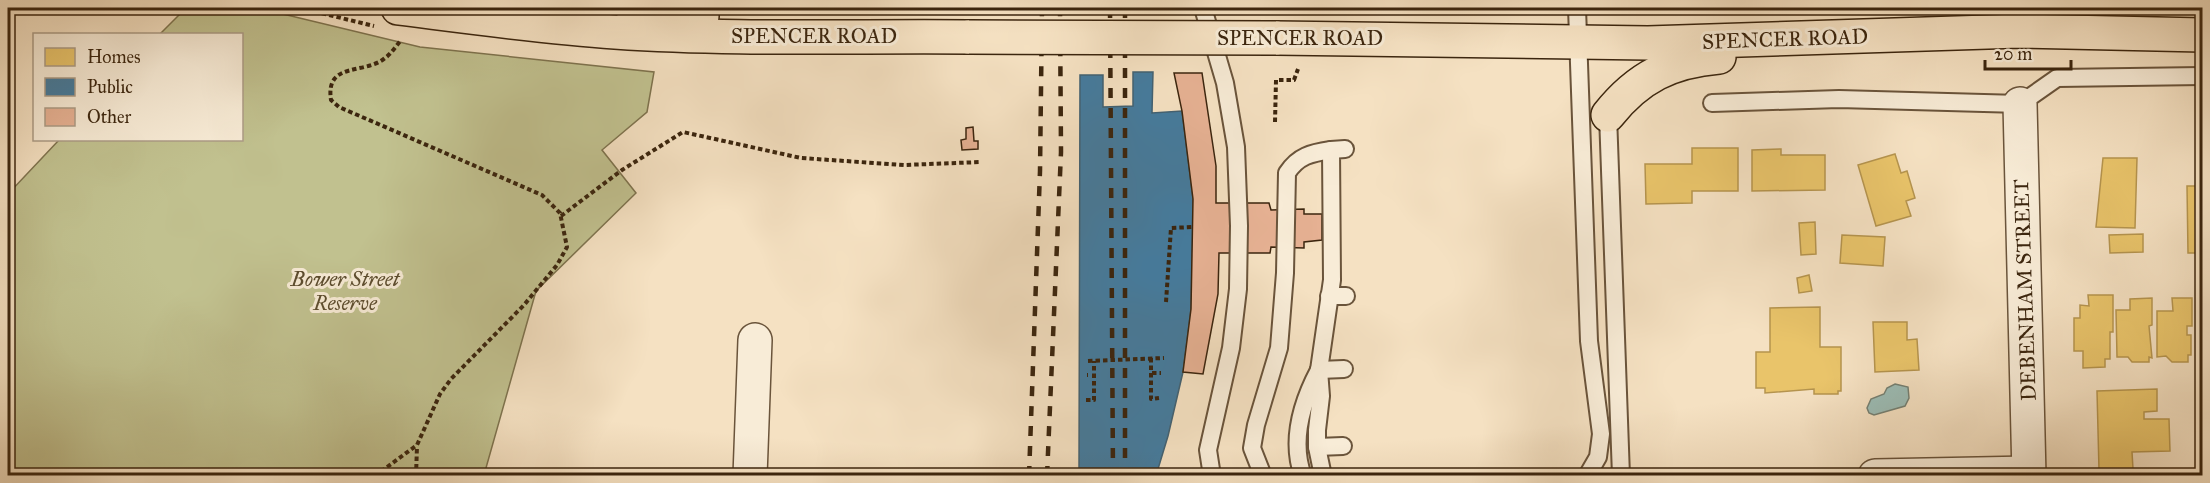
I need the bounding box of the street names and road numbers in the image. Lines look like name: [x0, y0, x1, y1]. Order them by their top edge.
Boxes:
street label: SPENCER ROAD: [731, 23, 897, 49]
street label: SPENCER ROAD: [1701, 23, 1869, 55]
street label: SPENCER ROAD: [1217, 25, 1383, 51]
street label: DEBENHAM STREET: [2008, 179, 2042, 401]

